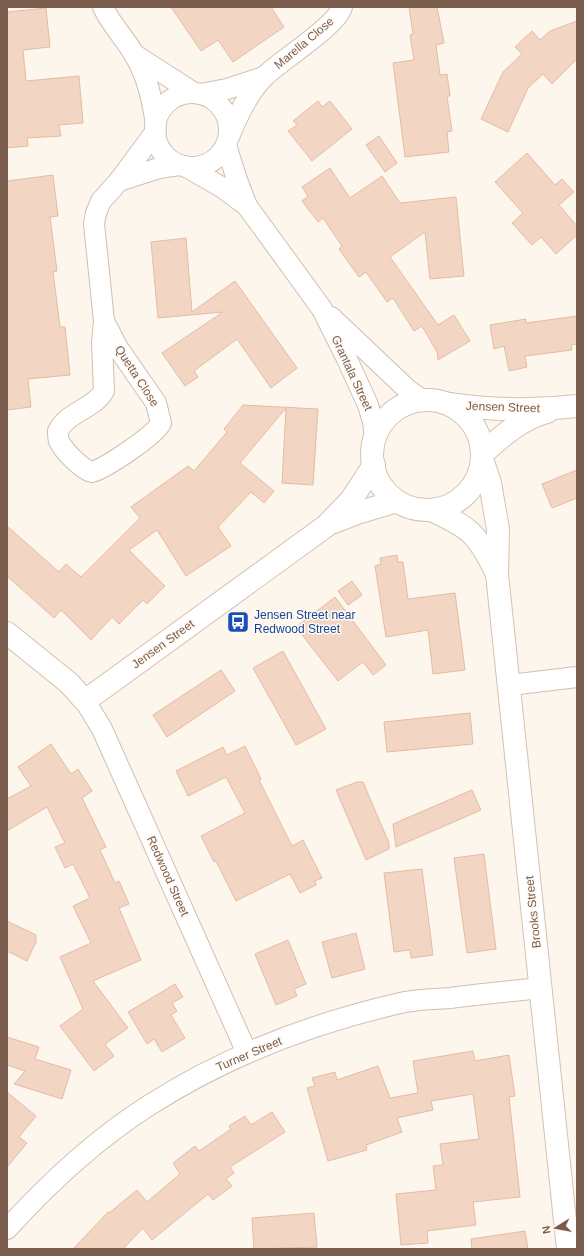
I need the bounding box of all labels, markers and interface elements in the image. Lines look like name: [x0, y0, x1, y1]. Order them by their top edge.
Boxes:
street label: Marella Close: [271, 14, 337, 72]
street label: Grantala Street: [328, 333, 376, 413]
street label: Quetta Close: [112, 343, 162, 409]
street label: Jensen Street: [466, 399, 541, 415]
place label: Jensen Street near Redwood Street: [254, 608, 355, 636]
bus stop icon: Jensen Street near Redwood Street: [225, 609, 251, 635]
street label: Jensen Street: [129, 616, 198, 671]
street label: Redwood Street: [144, 834, 192, 919]
street label: Brooks Street: [522, 874, 544, 949]
street label: Turner Street: [214, 1034, 285, 1074]
north arrow: [536, 1208, 576, 1248]
text: N: [540, 1225, 553, 1235]

